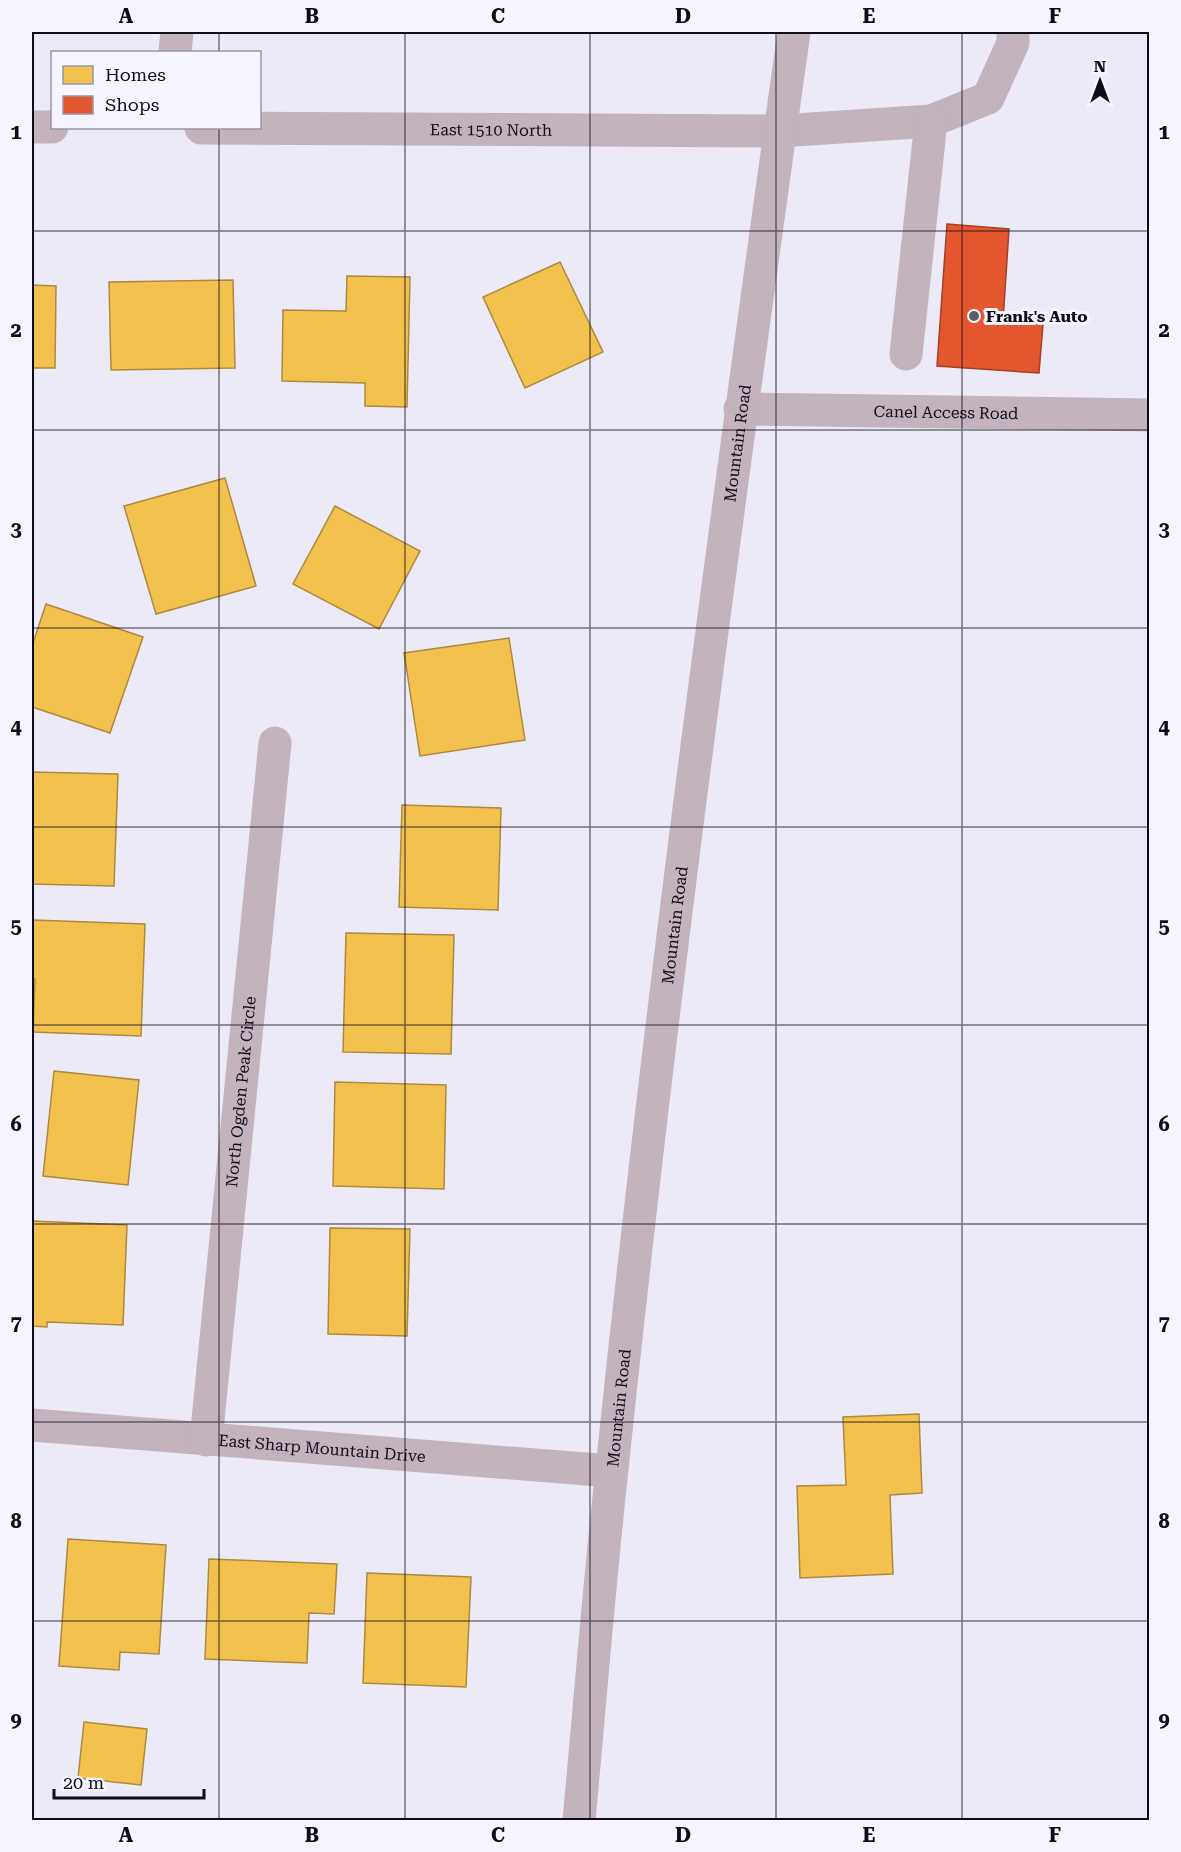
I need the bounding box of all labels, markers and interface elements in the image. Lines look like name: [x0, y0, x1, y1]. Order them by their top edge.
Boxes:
text: A: [119, 4, 134, 28]
text: B: [305, 4, 319, 28]
text: C: [491, 4, 505, 28]
text: D: [675, 4, 691, 28]
text: E: [863, 4, 876, 28]
text: F: [1049, 4, 1061, 28]
legend: [51, 51, 261, 129]
north arrow: [1070, 51, 1130, 111]
text: N: [1094, 57, 1106, 76]
text: Homes: [105, 64, 166, 85]
text: Shops: [105, 94, 159, 115]
text: 1: [10, 120, 22, 144]
street label: East 1510 North: [430, 120, 552, 139]
text: 1: [1158, 120, 1170, 144]
place label: Frank's Auto: [986, 307, 1088, 326]
marker: Frank's Auto: [967, 309, 981, 323]
text: 2: [10, 318, 22, 342]
text: 2: [1158, 318, 1170, 342]
street label: Mountain Road: [720, 383, 755, 503]
street label: Canel Access Road: [874, 401, 1018, 423]
text: 3: [10, 517, 22, 541]
text: 3: [1158, 517, 1170, 541]
text: 4: [10, 715, 22, 739]
text: 4: [1158, 715, 1170, 739]
street label: Mountain Road: [658, 865, 691, 985]
text: 5: [10, 914, 22, 938]
text: 5: [1158, 914, 1170, 938]
street label: North Ogden Peak Circle: [222, 995, 259, 1188]
text: 6: [10, 1112, 22, 1136]
text: 6: [1158, 1112, 1170, 1136]
text: 7: [10, 1311, 22, 1335]
text: 7: [1158, 1311, 1170, 1335]
street label: Mountain Road: [603, 1348, 634, 1468]
street label: East Sharp Mountain Drive: [218, 1430, 427, 1466]
text: 8: [10, 1509, 22, 1533]
text: 8: [1158, 1509, 1170, 1533]
text: 9: [10, 1708, 22, 1732]
text: 9: [1158, 1708, 1170, 1732]
scale bar: [54, 1762, 204, 1800]
text: 20 m: [63, 1772, 104, 1793]
text: A: [119, 1823, 134, 1847]
text: B: [305, 1823, 319, 1847]
text: C: [491, 1823, 505, 1847]
text: D: [675, 1823, 691, 1847]
text: E: [863, 1823, 876, 1847]
text: F: [1049, 1823, 1061, 1847]

